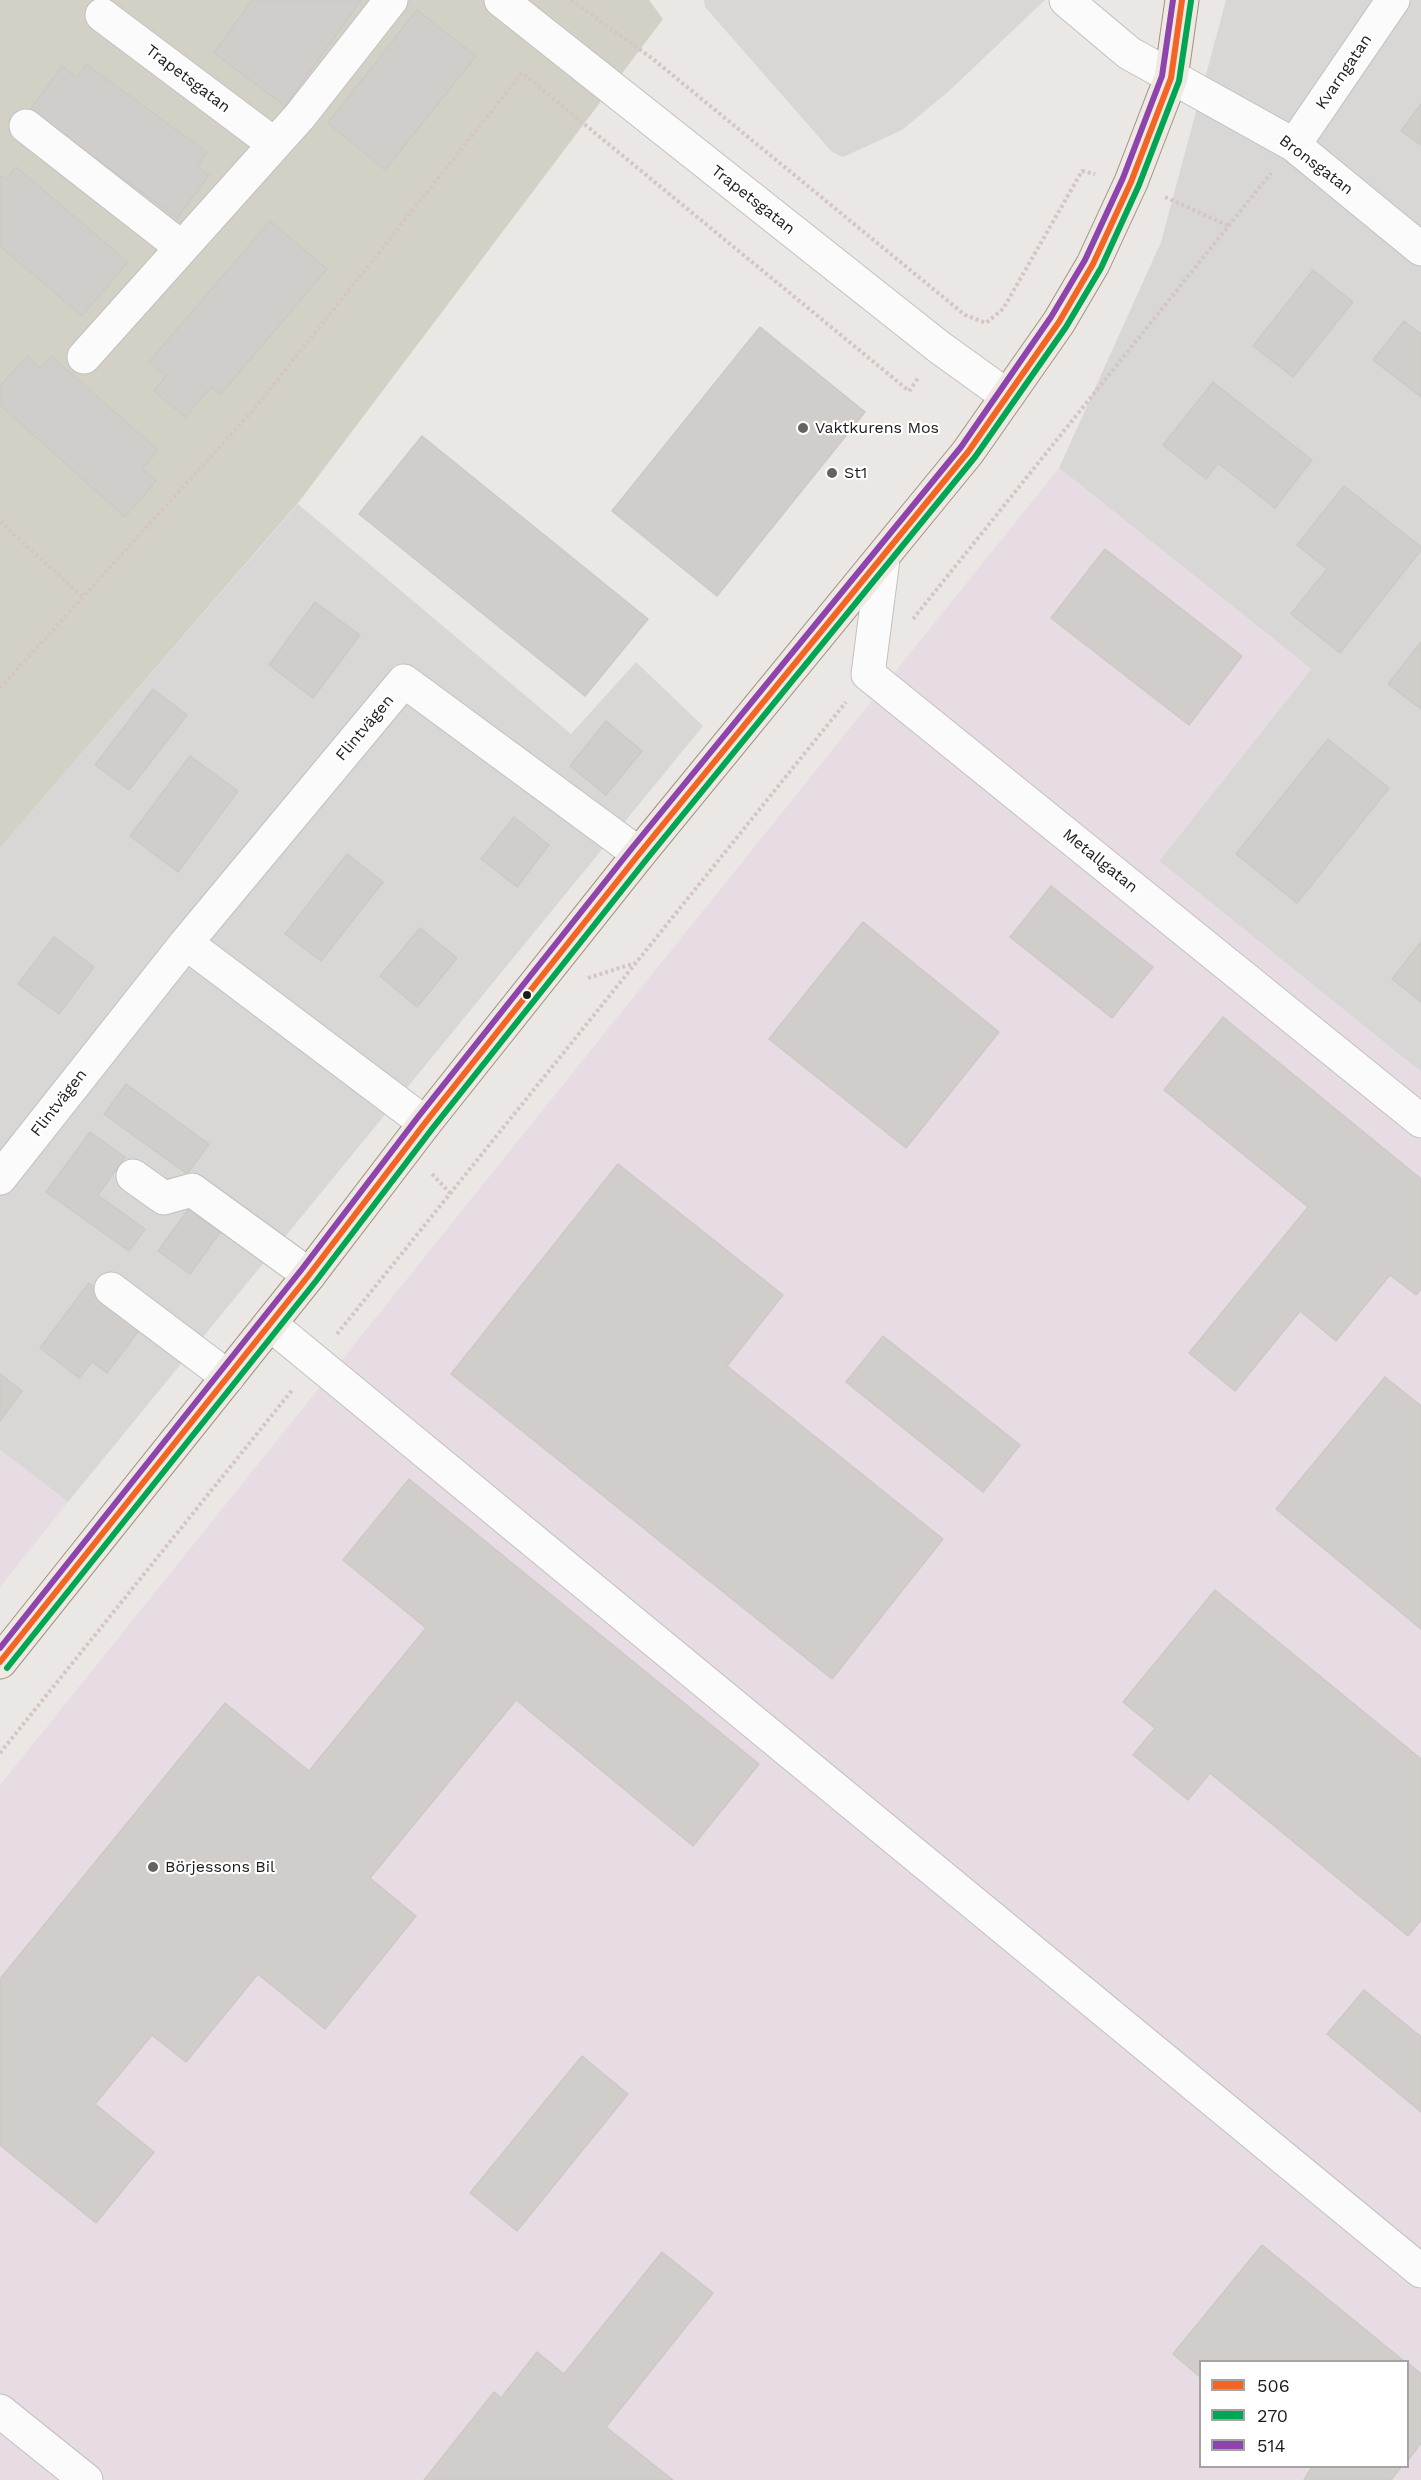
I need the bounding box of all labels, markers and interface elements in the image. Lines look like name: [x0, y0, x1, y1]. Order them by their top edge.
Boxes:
street label: Kvarngatan: [1312, 31, 1376, 113]
street label: Trapetsgatan: [142, 41, 234, 117]
street label: Bronsgatan: [1275, 131, 1357, 199]
street label: Trapetsgatan: [707, 161, 799, 239]
place label: Vaktkurens Mos: [815, 418, 939, 438]
marker: Vaktkurens Mos: [796, 421, 810, 435]
place label: St1: [844, 463, 867, 483]
marker: St1: [825, 466, 839, 480]
street label: Flintvägen: [332, 691, 398, 765]
street label: Metallgatan: [1059, 825, 1141, 897]
unlabelled marker: [521, 989, 533, 1001]
street label: Flintvägen: [27, 1065, 91, 1141]
place label: Börjessons Bil: [165, 1857, 275, 1877]
marker: Börjessons Bil: [146, 1860, 160, 1874]
legend: [1199, 2360, 1409, 2468]
text: 506: [1257, 2375, 1290, 2396]
text: 270: [1257, 2405, 1288, 2426]
text: 514: [1257, 2435, 1286, 2456]

